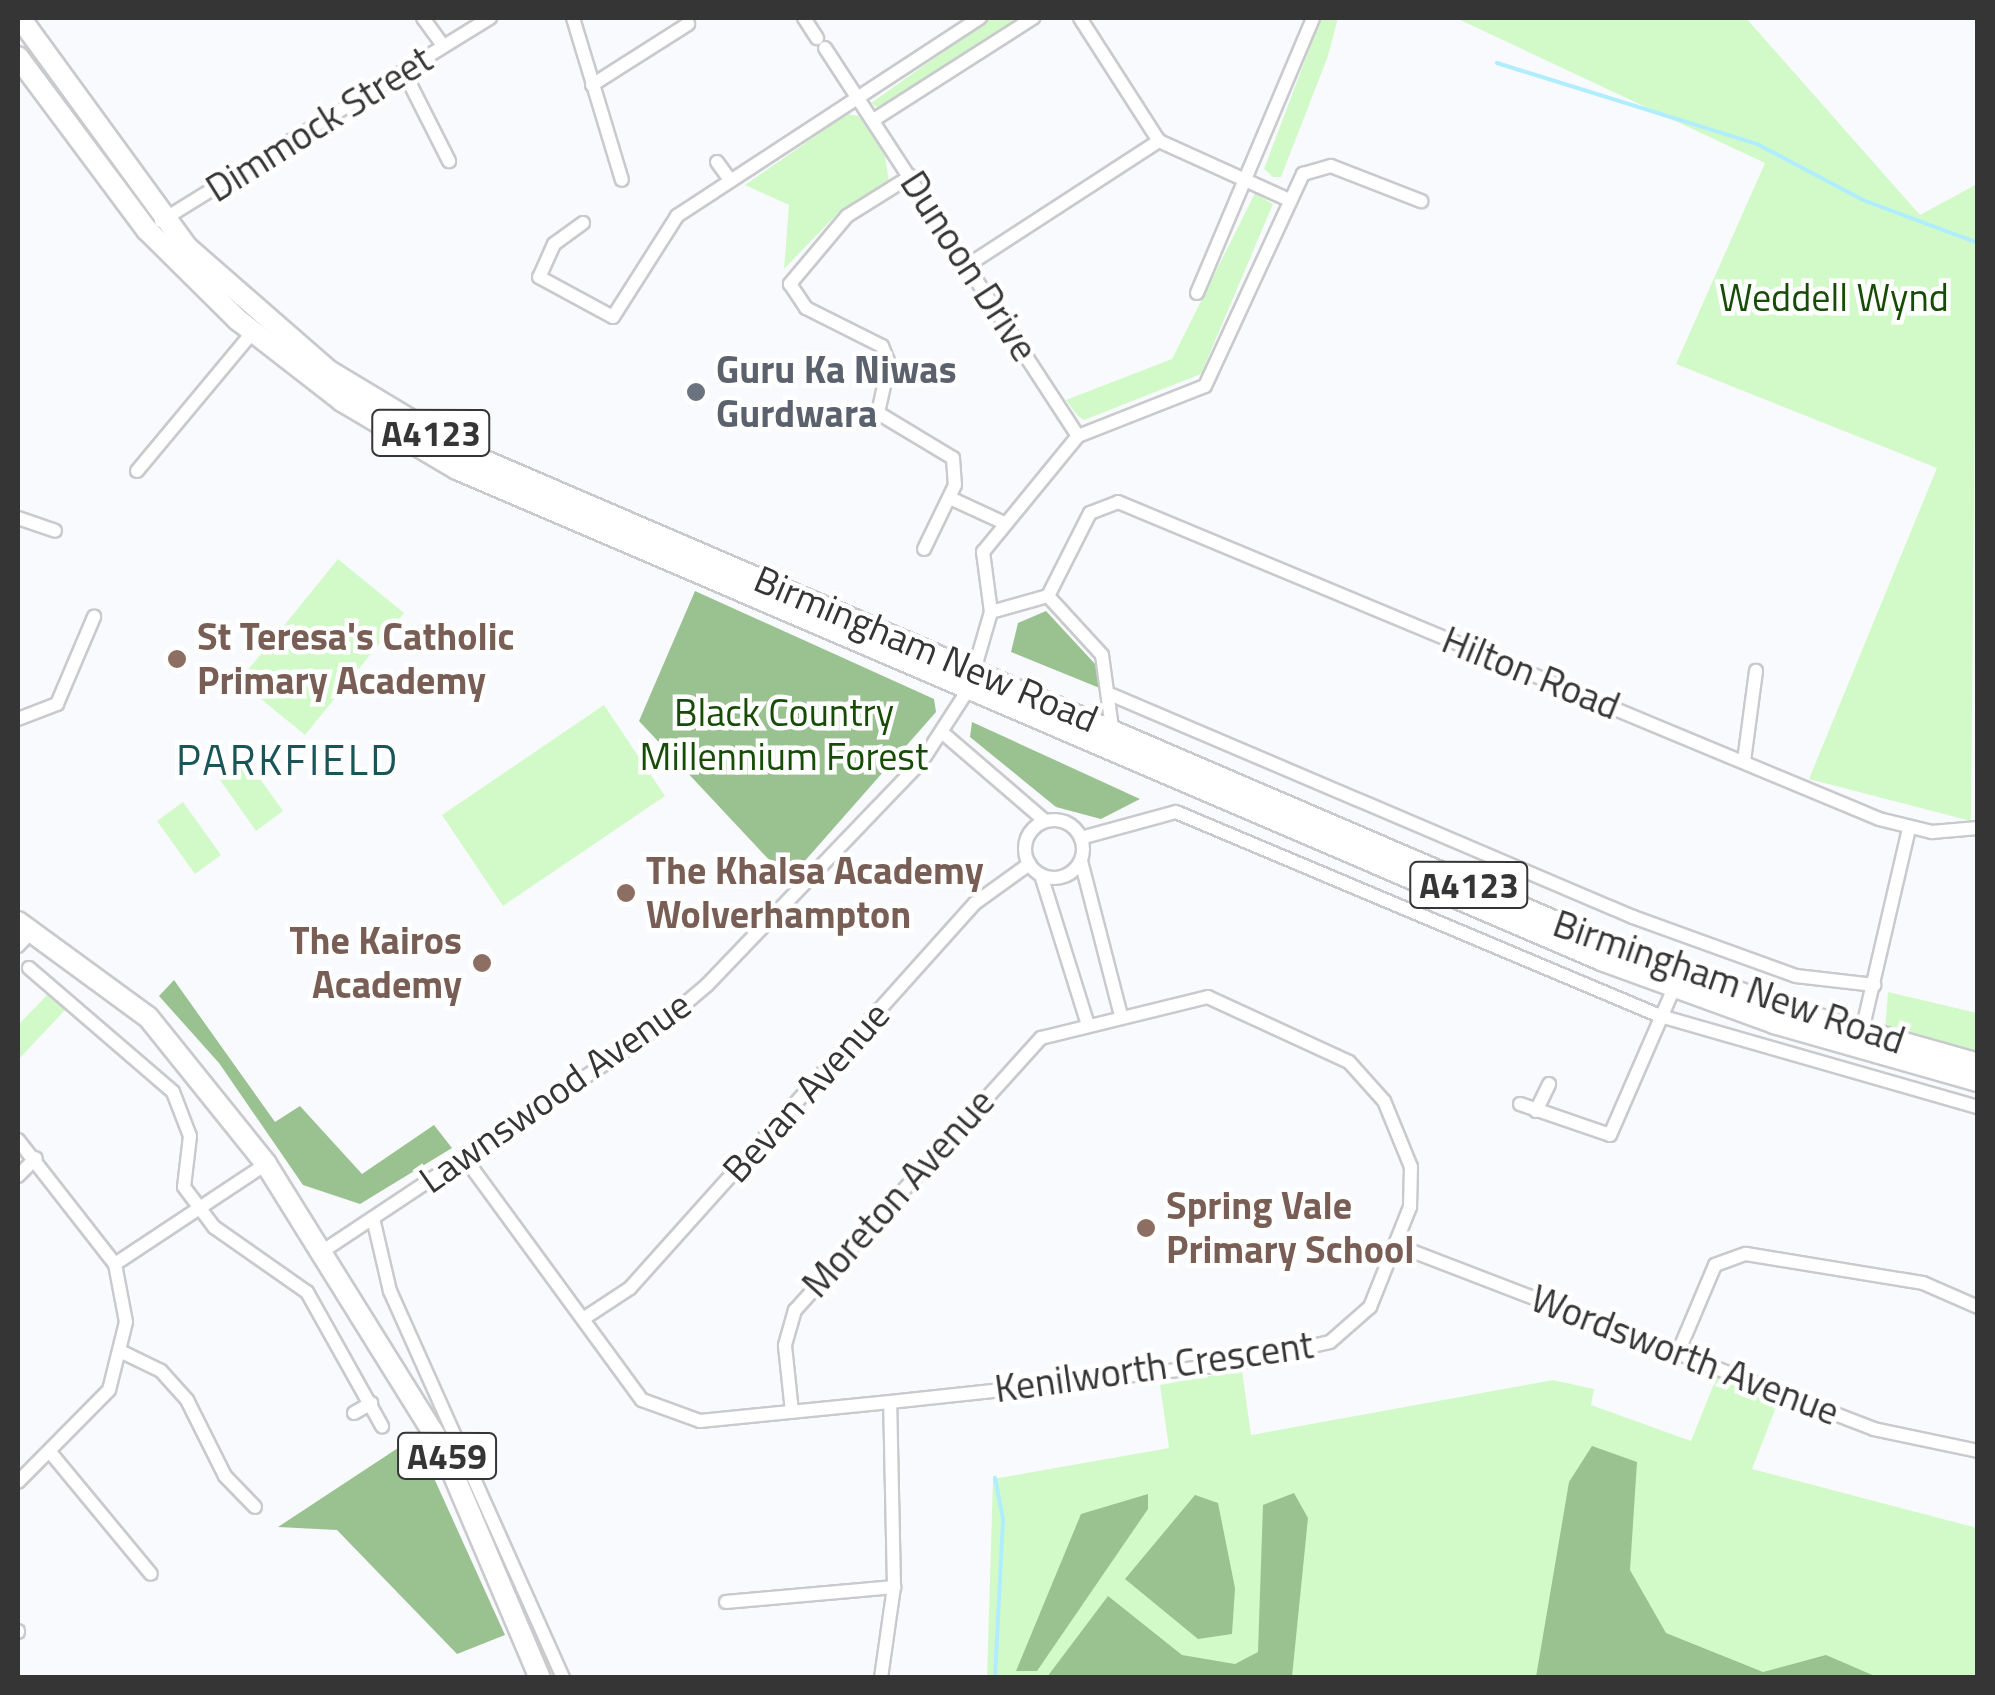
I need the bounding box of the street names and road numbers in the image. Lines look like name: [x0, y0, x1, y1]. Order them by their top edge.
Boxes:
street label: Dimmock Street: [198, 36, 440, 212]
street label: Dunoon Drive: [891, 163, 1047, 369]
road number: A4123: [371, 403, 491, 463]
street label: Birmingham New Road: [747, 556, 1105, 742]
street label: Hilton Road: [1436, 617, 1626, 729]
road number: A4123: [1409, 855, 1529, 915]
street label: Birmingham New Road: [1547, 900, 1911, 1064]
street label: Lawnswood Avenue: [411, 981, 699, 1203]
street label: Bevan Avenue: [713, 992, 899, 1192]
street label: Moreton Avenue: [793, 1079, 1003, 1307]
street label: Wordsworth Avenue: [1525, 1275, 1845, 1435]
street label: Kenilworth Crescent: [992, 1322, 1316, 1412]
road number: A459: [397, 1426, 497, 1486]

